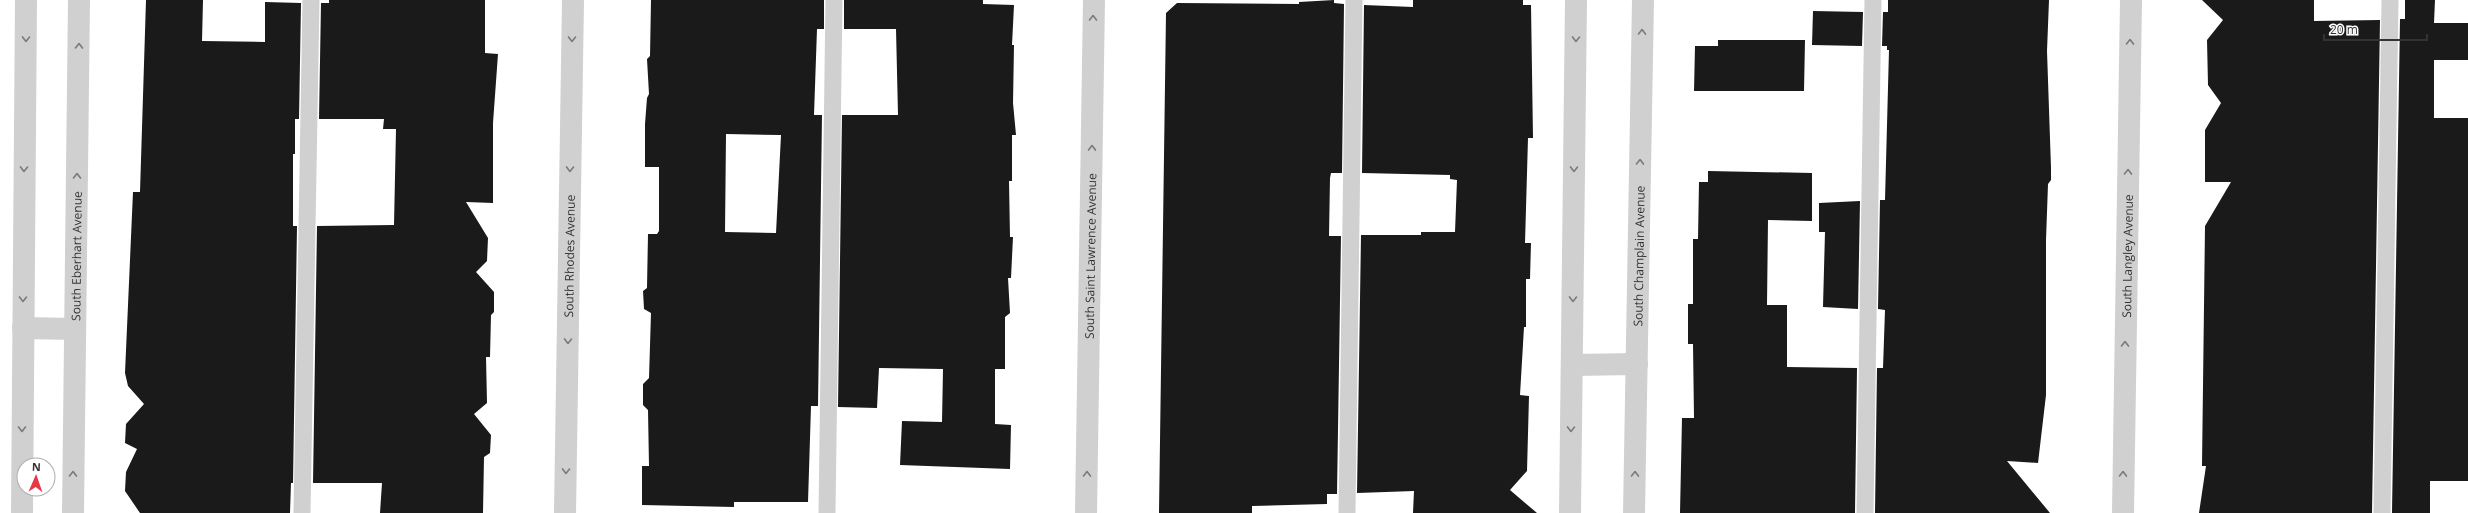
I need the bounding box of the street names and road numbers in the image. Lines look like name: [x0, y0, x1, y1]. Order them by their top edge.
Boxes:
street label: South Saint Lawrence Avenue: [1080, 173, 1100, 339]
street label: South Champlain Avenue: [1629, 185, 1648, 327]
street label: South Eberhart Avenue: [67, 191, 85, 321]
street label: South Rhodes Avenue: [560, 194, 578, 317]
street label: South Langley Avenue: [2118, 194, 2136, 318]

